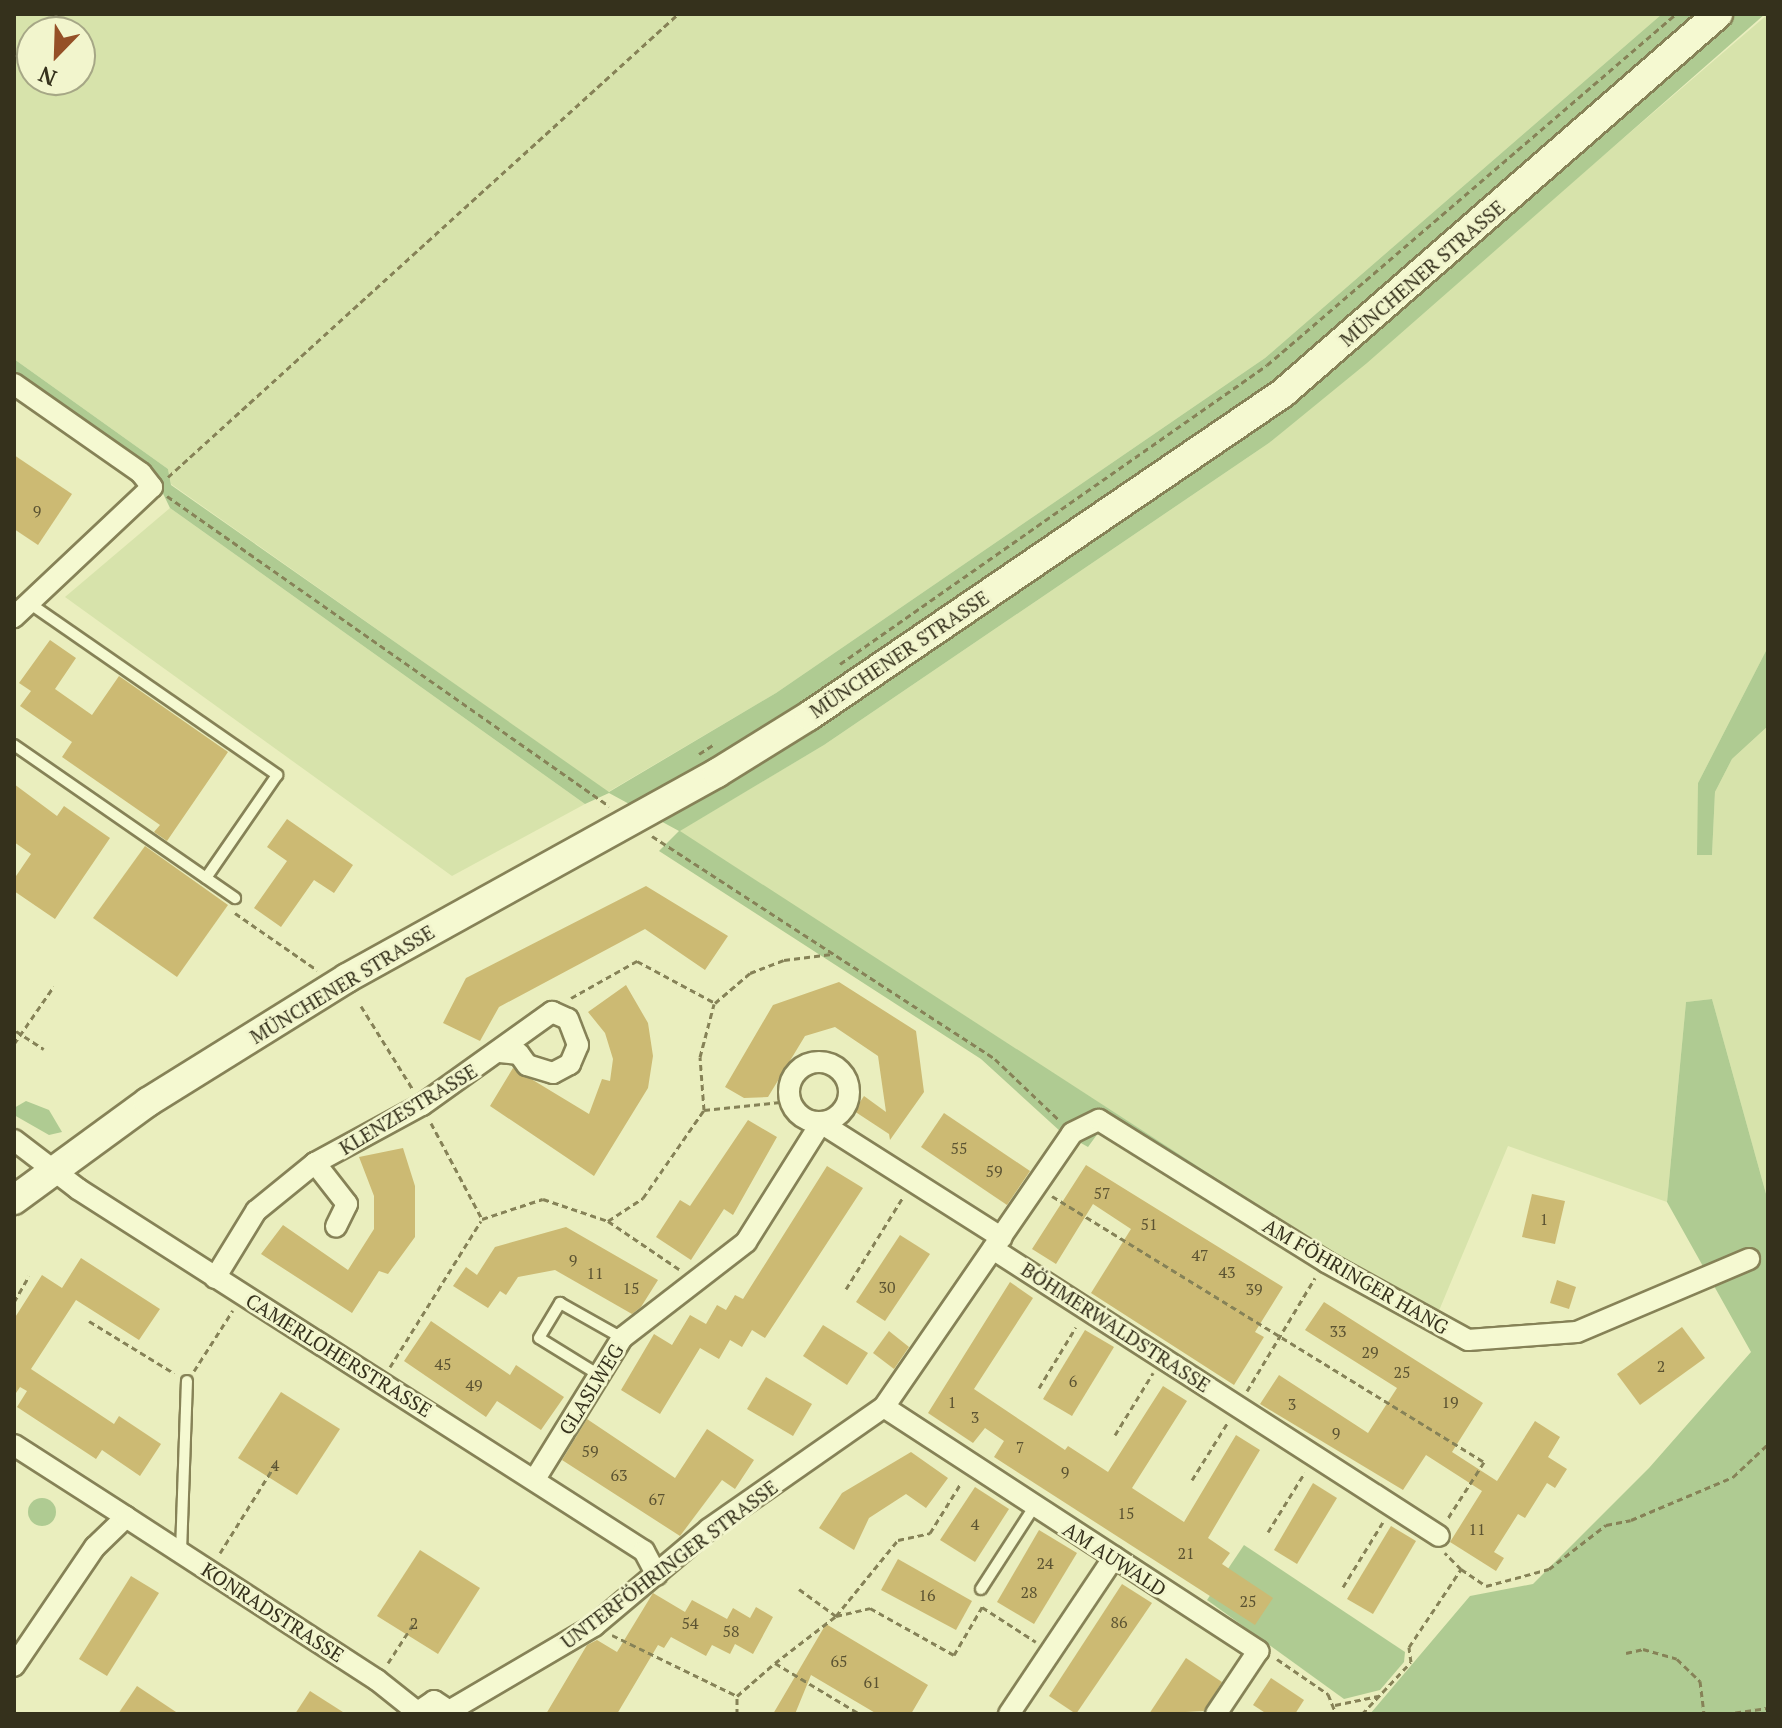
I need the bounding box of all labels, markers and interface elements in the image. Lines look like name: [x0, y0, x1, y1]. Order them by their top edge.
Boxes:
north arrow: [16, 16, 96, 96]
text: N: [34, 60, 61, 93]
street label: MÜNCHENER STRASSE: [1335, 195, 1509, 351]
house number: 9: [33, 501, 41, 521]
street label: MÜNCHENER STRASSE: [805, 585, 993, 723]
street label: MÜNCHENER STRASSE: [245, 919, 439, 1049]
street label: KLENZESTRASSE: [335, 1058, 481, 1160]
house number: 55: [950, 1138, 968, 1158]
house number: 59: [985, 1161, 1003, 1181]
house number: 57: [1093, 1183, 1111, 1203]
house number: 1: [1540, 1209, 1548, 1229]
street label: AM FÖHRINGER HANG: [1259, 1213, 1453, 1339]
house number: 51: [1140, 1214, 1158, 1234]
house number: 47: [1191, 1245, 1209, 1265]
house number: 9: [569, 1250, 577, 1270]
street label: BÖHMERWALDSTRASSE: [1017, 1257, 1215, 1397]
house number: 43: [1218, 1262, 1236, 1282]
house number: 11: [586, 1263, 604, 1283]
house number: 30: [878, 1277, 896, 1297]
house number: 15: [622, 1278, 640, 1298]
house number: 39: [1245, 1279, 1263, 1299]
street label: CAMERLOHERSTRASSE: [242, 1288, 436, 1422]
house number: 33: [1329, 1321, 1347, 1341]
street label: GLASLWEG: [554, 1339, 628, 1439]
house number: 29: [1361, 1342, 1379, 1362]
house number: 45: [434, 1354, 452, 1374]
house number: 2: [1657, 1356, 1665, 1376]
house number: 25: [1393, 1362, 1411, 1382]
house number: 6: [1069, 1371, 1077, 1391]
house number: 49: [465, 1375, 483, 1395]
house number: 1: [948, 1392, 956, 1412]
house number: 19: [1441, 1392, 1459, 1412]
house number: 3: [1288, 1394, 1296, 1414]
house number: 3: [971, 1407, 979, 1427]
house number: 9: [1332, 1423, 1340, 1443]
house number: 7: [1016, 1437, 1024, 1457]
house number: 59: [581, 1441, 599, 1461]
house number: 4: [271, 1455, 279, 1475]
house number: 9: [1061, 1462, 1069, 1482]
house number: 63: [610, 1465, 628, 1485]
street label: UNTERFÖHRINGER STRASSE: [556, 1475, 782, 1653]
house number: 67: [648, 1489, 666, 1509]
house number: 15: [1117, 1503, 1135, 1523]
house number: 4: [971, 1514, 979, 1534]
street label: AM AUWALD: [1059, 1517, 1171, 1601]
house number: 11: [1468, 1519, 1486, 1539]
house number: 21: [1177, 1543, 1195, 1563]
house number: 24: [1036, 1553, 1054, 1573]
street label: KONRADSTRASSE: [197, 1557, 349, 1667]
house number: 28: [1020, 1582, 1038, 1602]
house number: 16: [918, 1585, 936, 1605]
house number: 25: [1239, 1591, 1257, 1611]
house number: 86: [1110, 1612, 1128, 1632]
house number: 2: [410, 1613, 418, 1633]
house number: 54: [681, 1613, 699, 1633]
house number: 58: [722, 1621, 740, 1641]
house number: 65: [830, 1651, 848, 1671]
house number: 61: [863, 1672, 881, 1692]

